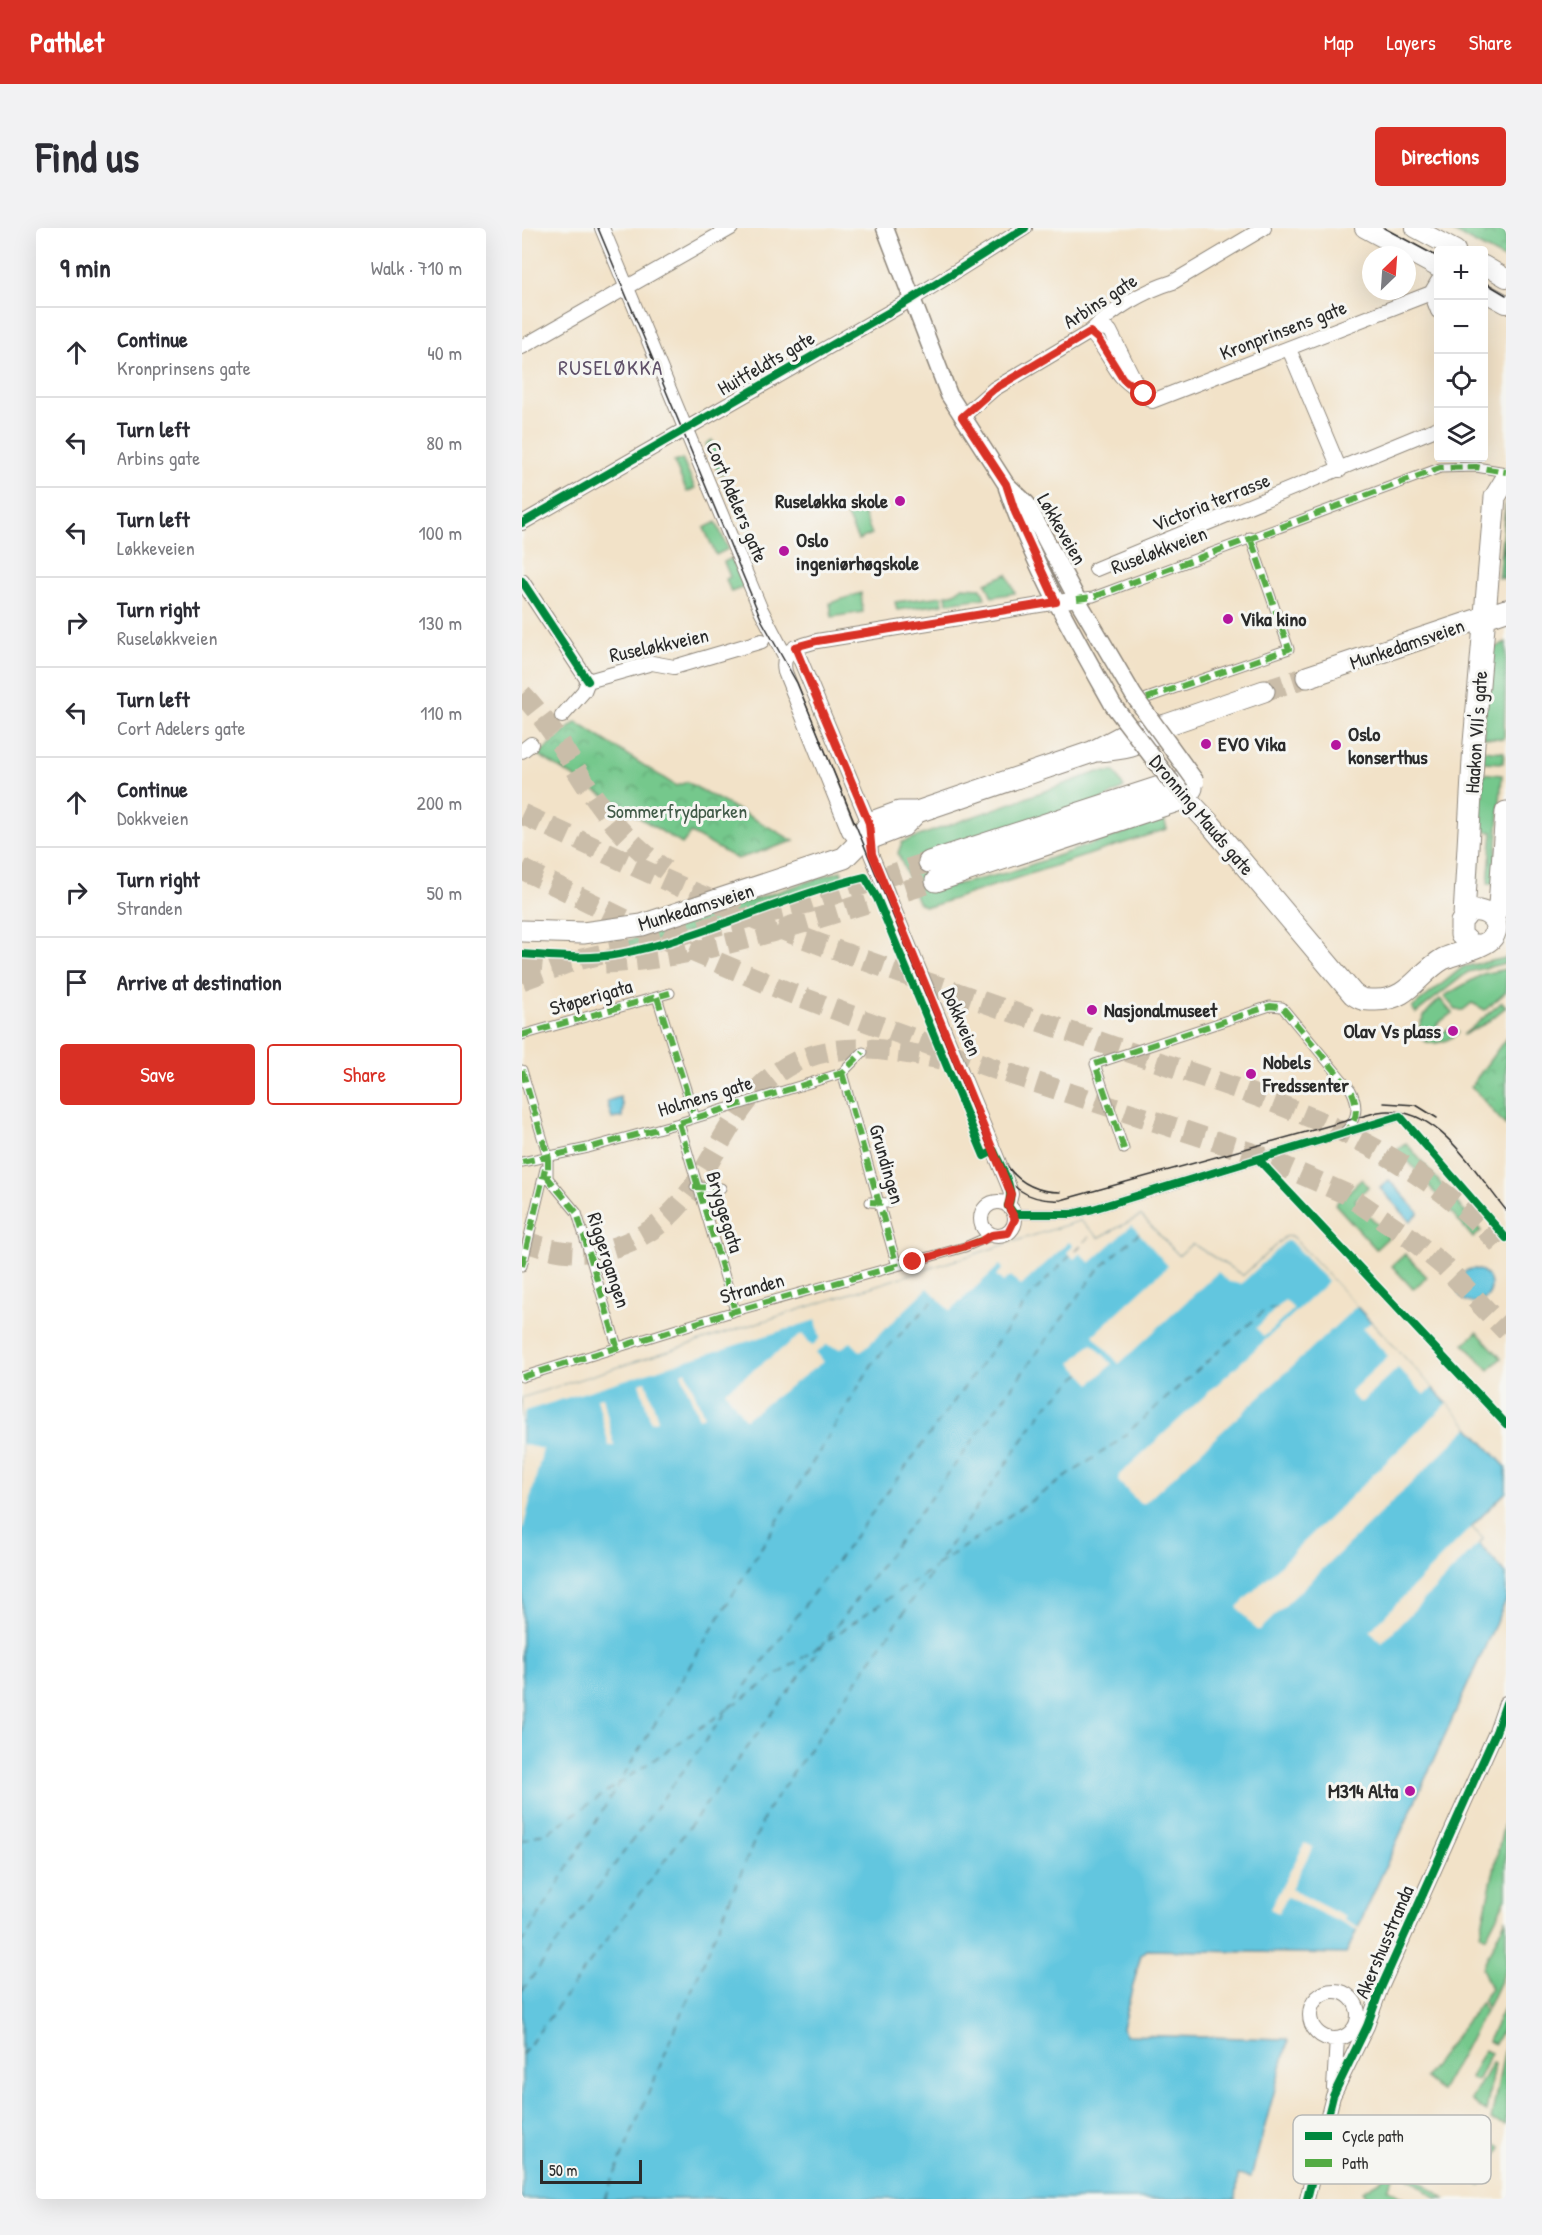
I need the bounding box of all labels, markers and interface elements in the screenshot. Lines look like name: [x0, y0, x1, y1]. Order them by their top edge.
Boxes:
text: Pathlet: [30, 23, 104, 61]
text: Map: [1324, 28, 1353, 57]
text: Layers: [1386, 28, 1436, 57]
text: Share: [1469, 28, 1512, 57]
button: Directions: [1375, 127, 1506, 186]
text: Find us: [36, 128, 139, 185]
north arrow: [1362, 246, 1416, 300]
map controls: [1434, 246, 1488, 462]
button: +: [1434, 246, 1488, 300]
text: 9 min: [60, 250, 111, 285]
text: Walk · 710 m: [371, 254, 462, 281]
street label: Arbins gate: [1058, 267, 1142, 335]
street label: Kronprinsens gate: [1216, 293, 1350, 366]
button: −: [1434, 300, 1488, 354]
text: Continue: [117, 324, 188, 354]
street label: Huitfeldts gate: [712, 324, 819, 401]
icon: ahead: [60, 336, 93, 369]
text: 40 m: [427, 339, 462, 366]
district label: RUSELØKKA: [558, 353, 664, 382]
text: Kronprinsens gate: [117, 354, 251, 381]
button: locate: [1434, 354, 1488, 408]
route start: [1130, 380, 1156, 406]
button: layers: [1434, 408, 1488, 462]
text: Turn left: [117, 414, 190, 444]
icon: left: [60, 426, 93, 459]
text: 80 m: [426, 429, 462, 456]
street label: Cort Adelers gate: [700, 437, 775, 566]
text: Arbins gate: [117, 444, 200, 471]
street label: Victoria terrasse: [1148, 466, 1274, 537]
place label: Ruseløkka skole: [775, 487, 888, 514]
street label: Løkkeveien: [1031, 488, 1094, 569]
marker: Ruseløkka skole: [893, 494, 907, 508]
text: Turn left: [117, 504, 190, 534]
icon: left: [60, 516, 93, 549]
text: 100 m: [419, 519, 462, 546]
street label: Ruseløkkveien: [1107, 519, 1211, 580]
place label: Oslo ingeniørhøgskole: [796, 526, 919, 577]
text: Løkkeveien: [117, 534, 195, 561]
marker: Oslo ingeniørhøgskole: [777, 544, 791, 558]
text: Turn right: [117, 594, 200, 624]
place label: Vika kino: [1240, 605, 1306, 632]
icon: right: [60, 606, 93, 639]
text: 130 m: [419, 609, 462, 636]
street label: Munkedamsveien: [1346, 611, 1468, 676]
marker: Vika kino: [1221, 612, 1235, 626]
street label: Ruseløkkveien: [607, 621, 711, 668]
text: Ruseløkkveien: [117, 624, 218, 651]
street label: Haakon VII's gate: [1458, 670, 1493, 794]
text: Turn left: [117, 684, 190, 714]
icon: left: [60, 696, 93, 729]
text: 110 m: [420, 699, 462, 726]
text: Cort Adelers gate: [117, 714, 246, 741]
place label: Oslo konserthus: [1348, 720, 1428, 770]
place label: EVO Vika: [1218, 730, 1286, 757]
marker: EVO Vika: [1199, 737, 1213, 751]
marker: Oslo konserthus: [1329, 738, 1343, 752]
street label: Dronning Mauds gate: [1144, 749, 1261, 881]
text: Continue: [117, 774, 188, 804]
icon: ahead: [60, 786, 93, 819]
text: 200 m: [417, 789, 462, 816]
park label: Sommerfrydparken: [607, 797, 747, 824]
text: Dokkveien: [117, 804, 189, 831]
text: Turn right: [117, 864, 200, 894]
icon: right: [60, 876, 93, 909]
street label: Munkedamsveien: [635, 876, 757, 937]
text: 50 m: [426, 879, 462, 906]
text: Stranden: [117, 894, 182, 921]
icon: arrive: [60, 966, 93, 999]
text: Arrive at destination: [117, 967, 282, 997]
street label: Støperigata: [546, 972, 635, 1021]
street label: Dokkveien: [936, 984, 989, 1060]
place label: Nasjonalmuseet: [1104, 996, 1218, 1023]
marker: Nasjonalmuseet: [1085, 1003, 1099, 1017]
place label: Olav Vs plass: [1343, 1017, 1441, 1045]
marker: Olav Vs plass: [1446, 1024, 1460, 1038]
button: Save: [60, 1044, 255, 1105]
button: Share: [267, 1044, 462, 1105]
place label: Nobels Fredssenter: [1262, 1048, 1349, 1098]
marker: Nobels Fredssenter: [1244, 1067, 1258, 1081]
street label: Holmens gate: [654, 1068, 755, 1123]
street label: Grundingen: [863, 1121, 912, 1207]
street label: Bryggegata: [700, 1168, 751, 1256]
street label: Riggergangen: [581, 1209, 638, 1311]
route end: [899, 1248, 925, 1274]
street label: Stranden: [717, 1266, 787, 1310]
place label: M314 Alta: [1328, 1777, 1398, 1804]
marker: M314 Alta: [1403, 1784, 1417, 1798]
street label: Akershusstranda: [1348, 1881, 1420, 2002]
legend: [1293, 2115, 1491, 2184]
text: Cycle path: [1342, 2125, 1404, 2147]
text: Path: [1342, 2152, 1368, 2174]
scale bar: [540, 2157, 642, 2184]
text: 50 m: [549, 2159, 578, 2181]

